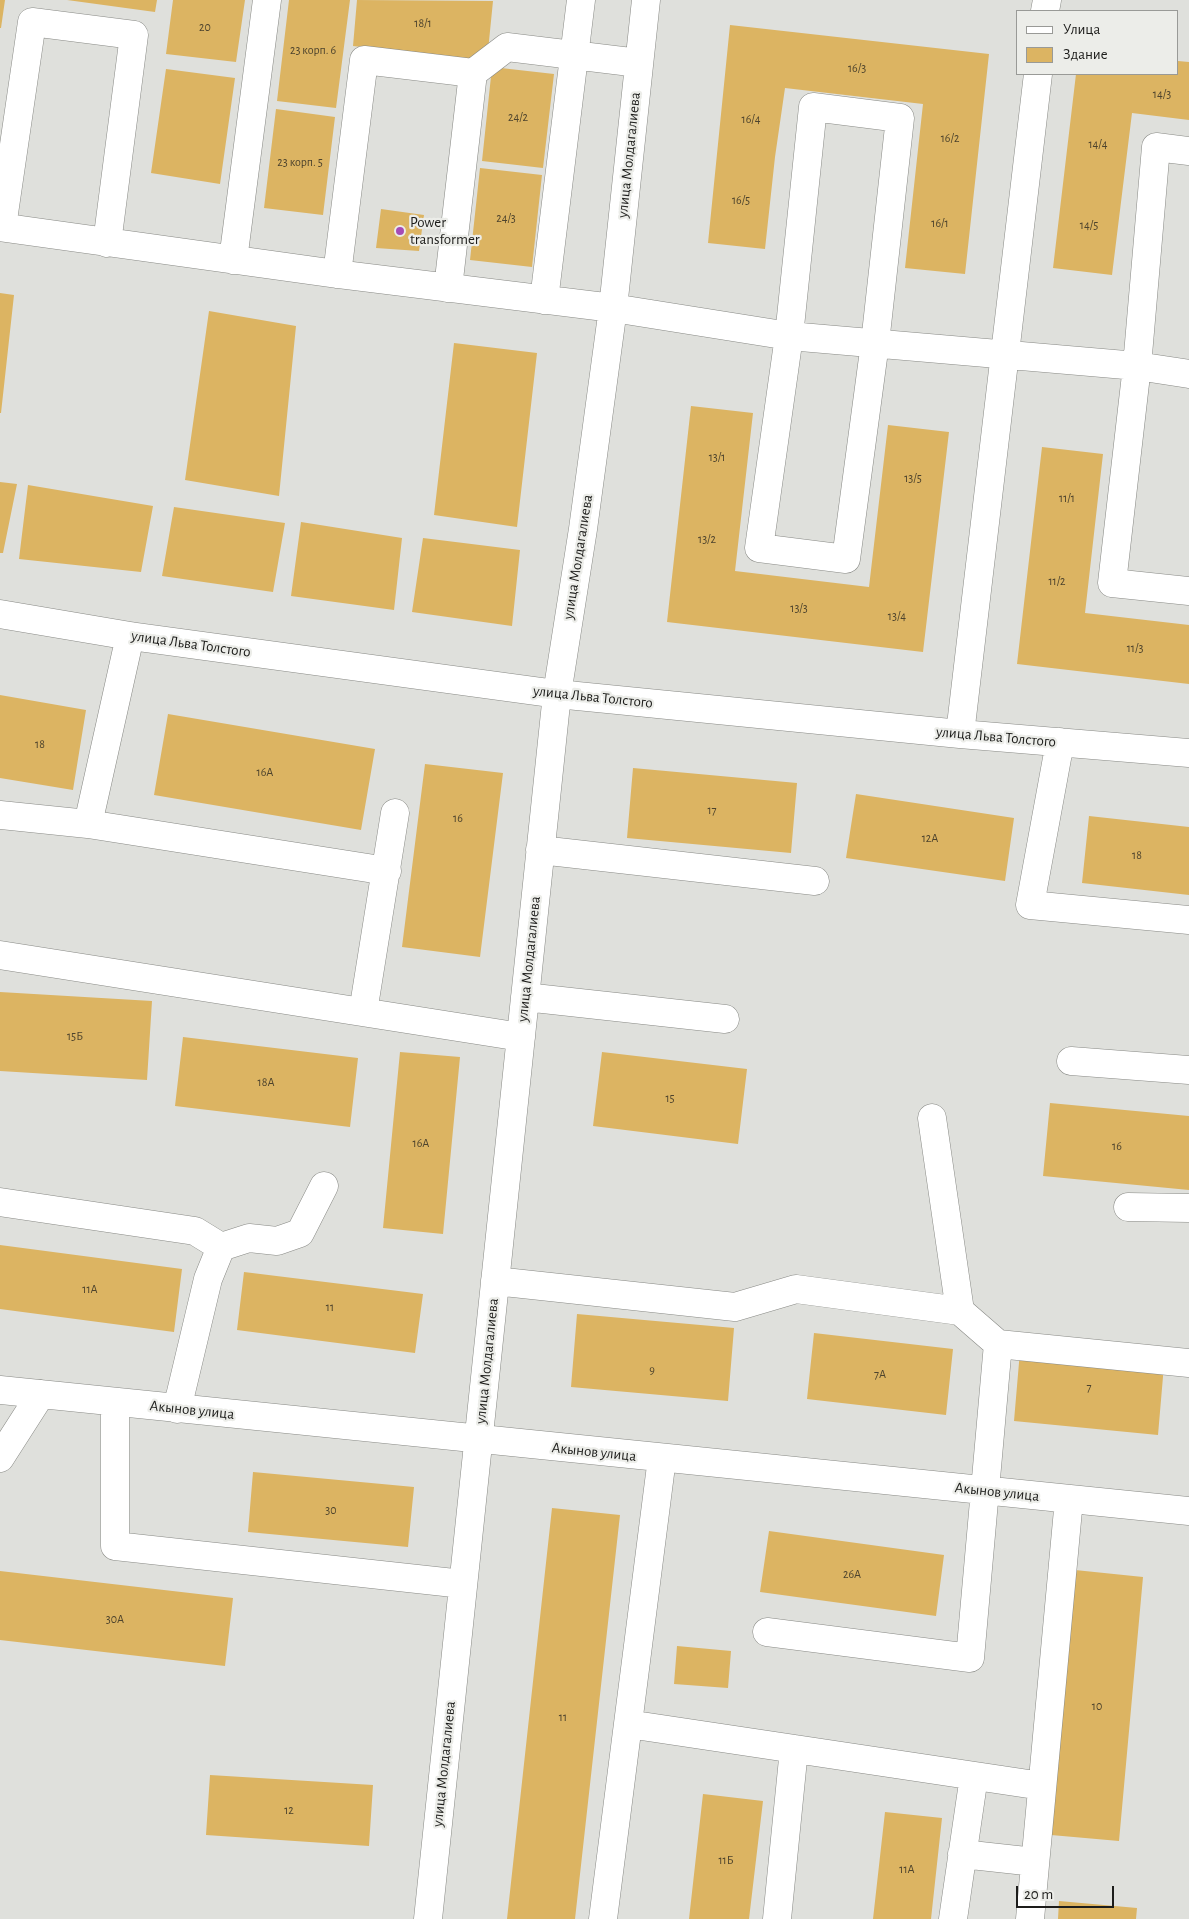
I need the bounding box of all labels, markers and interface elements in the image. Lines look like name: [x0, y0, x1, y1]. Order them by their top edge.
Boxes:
legend: [1016, 10, 1179, 75]
house number: 18/1: [414, 16, 432, 30]
house number: 20: [199, 20, 211, 34]
text: Улица: [1063, 22, 1100, 37]
house number: 23 корп. 6: [290, 43, 336, 57]
text: Здание: [1063, 47, 1108, 62]
house number: 16/3: [848, 61, 866, 75]
house number: 14/3: [1153, 87, 1171, 101]
street label: улица Молдагалиева: [613, 91, 645, 219]
house number: 24/2: [508, 110, 528, 124]
house number: 16/4: [742, 112, 760, 126]
house number: 16/2: [941, 131, 959, 145]
house number: 14/4: [1088, 137, 1108, 151]
house number: 23 корп. 5: [277, 155, 323, 169]
house number: 16/5: [732, 193, 750, 207]
house number: 24/3: [496, 211, 516, 225]
place label: Power transformer: [410, 213, 480, 248]
house number: 16/1: [931, 216, 949, 230]
house number: 14/5: [1080, 218, 1098, 232]
marker: Power transformer: [394, 225, 406, 237]
house number: 13/1: [709, 450, 725, 464]
house number: 13/5: [904, 471, 922, 485]
house number: 11/1: [1059, 491, 1075, 505]
street label: улица Молдагалиева: [559, 493, 597, 621]
house number: 13/2: [698, 532, 716, 546]
house number: 11/2: [1048, 574, 1066, 588]
house number: 13/3: [790, 601, 808, 615]
house number: 13/4: [888, 609, 906, 623]
street label: улица Льва Толстого: [130, 627, 252, 661]
house number: 11/3: [1127, 641, 1143, 655]
street label: улица Льва Толстого: [532, 682, 654, 712]
street label: улица Льва Толстого: [935, 723, 1057, 751]
house number: 18: [35, 737, 45, 751]
house number: 16А: [257, 765, 273, 779]
house number: 17: [707, 803, 717, 817]
house number: 16: [453, 811, 463, 825]
house number: 12А: [922, 831, 938, 845]
house number: 18: [1132, 848, 1142, 862]
street label: улица Молдагалиева: [513, 895, 545, 1023]
house number: 15Б: [67, 1029, 83, 1043]
house number: 18А: [258, 1075, 274, 1089]
house number: 15: [665, 1091, 675, 1105]
house number: 16А: [413, 1136, 429, 1150]
house number: 16: [1112, 1139, 1122, 1153]
house number: 11А: [82, 1282, 98, 1296]
street label: улица Молдагалиева: [471, 1297, 503, 1425]
house number: 11: [326, 1300, 334, 1314]
house number: 9: [649, 1363, 655, 1377]
house number: 7А: [874, 1367, 886, 1381]
house number: 7: [1086, 1380, 1092, 1394]
street label: Акынов улица: [149, 1397, 235, 1423]
street label: Акынов улица: [551, 1439, 637, 1465]
street label: Акынов улица: [954, 1479, 1040, 1505]
house number: 30: [325, 1503, 337, 1517]
house number: 26А: [843, 1567, 861, 1581]
house number: 30А: [106, 1612, 124, 1626]
house number: 10: [1092, 1699, 1102, 1713]
street label: улица Молдагалиева: [428, 1700, 460, 1828]
house number: 11: [559, 1710, 567, 1724]
house number: 12: [284, 1803, 294, 1817]
house number: 11Б: [718, 1853, 734, 1867]
house number: 11А: [899, 1862, 915, 1876]
scale bar: [1019, 1876, 1116, 1908]
text: 20 m: [1024, 1887, 1053, 1902]

